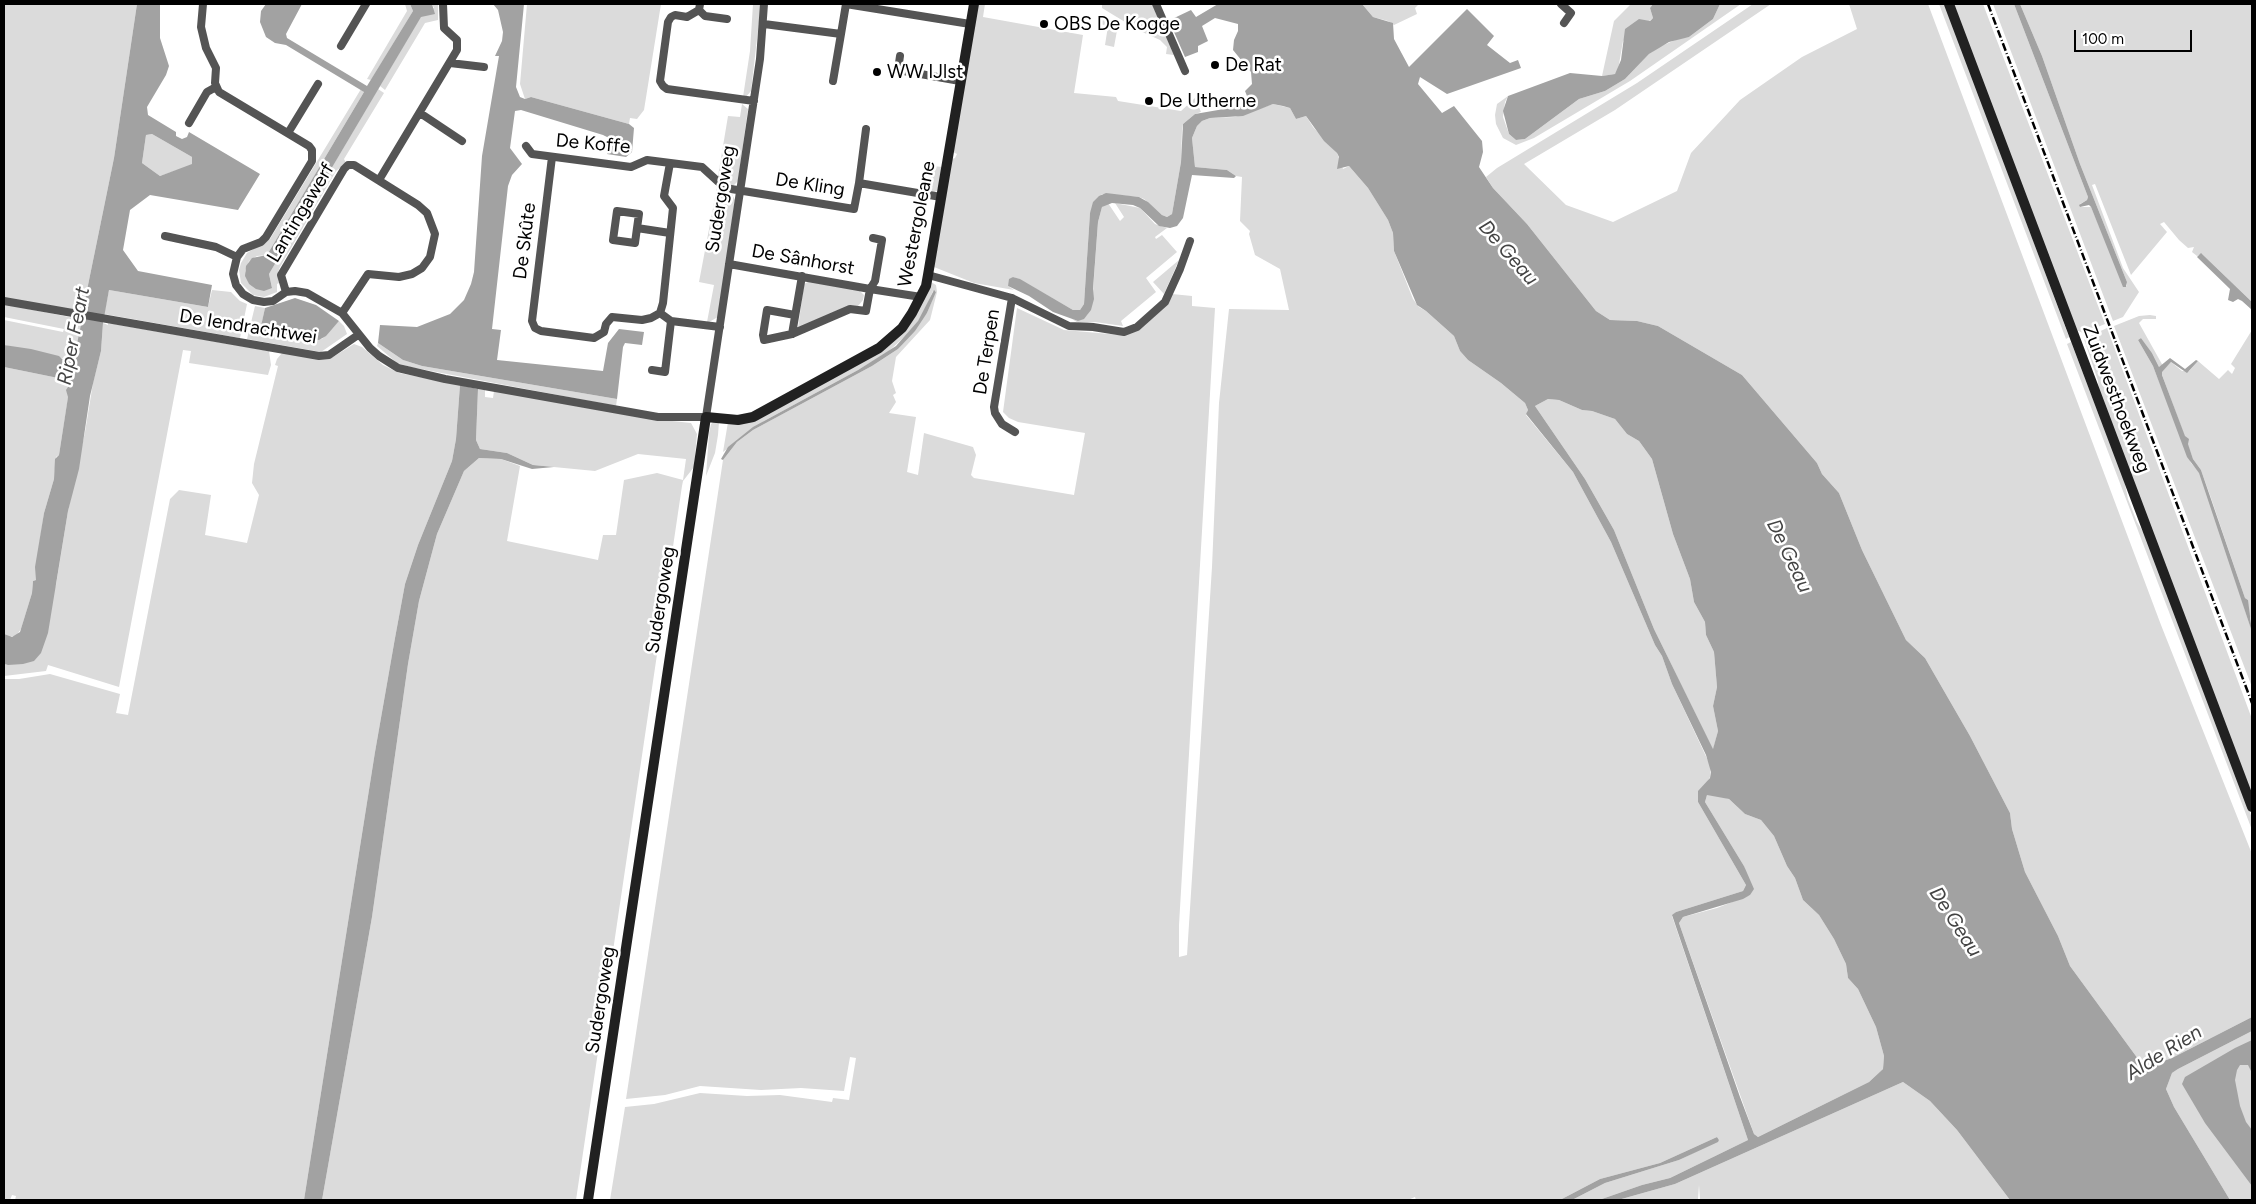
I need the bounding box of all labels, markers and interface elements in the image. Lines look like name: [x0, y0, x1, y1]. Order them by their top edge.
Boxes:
place label: OBS De Kogge: [1054, 13, 1180, 35]
marker: OBS De Kogge: [1038, 18, 1050, 30]
scale bar: [2076, 20, 2194, 52]
text: 100 m: [2082, 30, 2124, 48]
place label: De Rat: [1225, 54, 1282, 76]
marker: De Rat: [1209, 59, 1221, 71]
place label: WW IJlst: [887, 61, 963, 83]
marker: WW IJlst: [871, 66, 883, 78]
place label: De Utherne: [1159, 90, 1256, 112]
marker: De Utherne: [1143, 95, 1155, 107]
street label: De Koffe: [555, 129, 631, 159]
street label: Sudergoweg: [701, 144, 741, 254]
street label: Lantingawerf: [263, 159, 339, 267]
street label: Westergoleane: [894, 159, 940, 289]
street label: De Kling: [774, 168, 846, 202]
street label: De Skûte: [509, 201, 541, 281]
water label: De Geau: [1473, 215, 1543, 291]
street label: De Sânhorst: [750, 240, 856, 280]
water label: Riper Feart: [53, 285, 95, 387]
street label: De Iendrachtwei: [178, 305, 318, 349]
street label: De Terpen: [969, 308, 1005, 396]
street label: Zuidwesthoekweg: [2077, 322, 2155, 476]
water label: De Geau: [1761, 515, 1817, 597]
street label: Sudergoweg: [641, 545, 681, 655]
water label: De Geau: [1924, 882, 1986, 962]
street label: Sudergoweg: [581, 945, 621, 1055]
water label: Alde Rien: [2122, 1020, 2206, 1086]

